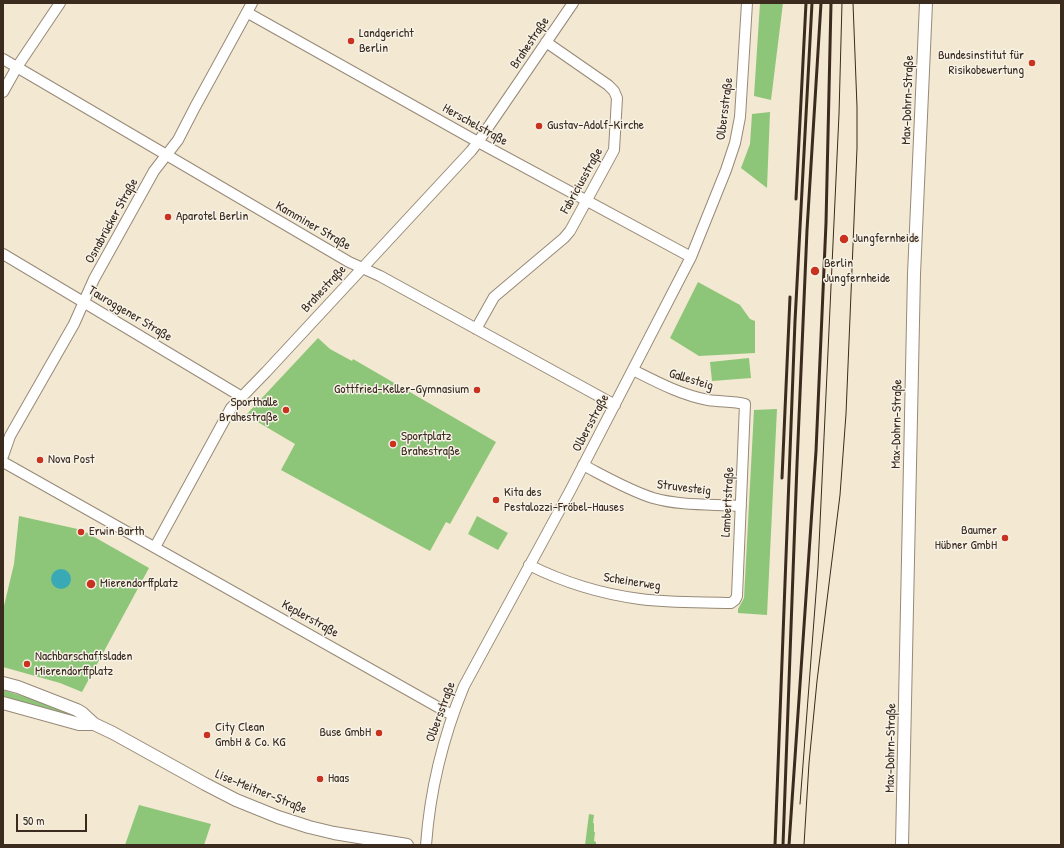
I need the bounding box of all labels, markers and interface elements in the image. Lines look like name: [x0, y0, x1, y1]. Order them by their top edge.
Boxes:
street label: Brahestraße: [507, 14, 553, 72]
place label: Landgericht Berlin: [359, 26, 414, 57]
marker: Landgericht Berlin: [346, 36, 356, 46]
place label: Bundesinstitut für Risikobewertung: [938, 48, 1024, 79]
street label: Max-Dohrn-Straße: [899, 55, 917, 145]
marker: Bundesinstitut für Risikobewertung: [1027, 58, 1037, 68]
street label: Olbersstraße: [713, 77, 737, 141]
street label: Herschelstraße: [440, 101, 510, 149]
place label: Gustav-Adolf-Kirche: [547, 118, 644, 134]
marker: Gustav-Adolf-Kirche: [534, 121, 544, 131]
street label: Fabriciusstraße: [557, 145, 607, 217]
street label: Osnabrücker Straße: [82, 176, 142, 266]
street label: Kamminer Straße: [273, 198, 353, 254]
place label: Aparotel Berlin: [176, 209, 248, 225]
marker: Aparotel Berlin: [163, 212, 173, 222]
place label: Jungfernheide: [853, 231, 919, 247]
marker: Jungfernheide: [838, 233, 850, 245]
place label: Berlin Jungfernheide: [824, 256, 890, 287]
street label: Brahestraße: [298, 262, 350, 316]
marker: Berlin Jungfernheide: [809, 265, 821, 277]
street label: Tauroggener Straße: [85, 283, 175, 345]
street label: Gallesteig: [667, 366, 715, 394]
street label: Max-Dohrn-Straße: [888, 379, 906, 469]
place label: Gottfried-Keller-Gymnasium: [334, 382, 469, 398]
marker: Gottfried-Keller-Gymnasium: [472, 385, 482, 395]
street label: Olbersstraße: [569, 392, 613, 454]
place label: Sporthalle Brahestraße: [219, 395, 278, 426]
marker: Sporthalle Brahestraße: [281, 405, 291, 415]
place label: Sportplatz Brahestraße: [401, 429, 460, 460]
marker: Sportplatz Brahestraße: [388, 439, 398, 449]
place label: Nova Post: [48, 452, 94, 468]
marker: Nova Post: [35, 455, 45, 465]
street label: Lambertstraße: [718, 466, 738, 538]
street label: Struvesteig: [656, 477, 712, 499]
place label: Kita des Pestalozzi-Fröbel-Hauses: [504, 485, 624, 516]
marker: Kita des Pestalozzi-Fröbel-Hauses: [491, 495, 501, 505]
place label: Baumer Hübner GmbH: [935, 523, 997, 554]
place label: Erwin Barth: [89, 524, 144, 540]
marker: Erwin Barth: [76, 527, 86, 537]
marker: Baumer Hübner GmbH: [1000, 533, 1010, 543]
street label: Scheinerweg: [602, 570, 662, 594]
place label: Mierendorffplatz: [100, 576, 178, 592]
marker: Mierendorffplatz: [85, 578, 97, 590]
street label: Keplerstraße: [279, 597, 341, 641]
place label: Nachbarschaftsladen Mierendorffplatz: [35, 649, 132, 680]
marker: Nachbarschaftsladen Mierendorffplatz: [22, 659, 32, 669]
street label: Olbersstraße: [423, 680, 459, 744]
street label: Max-Dohrn-Straße: [882, 703, 900, 793]
place label: City Clean GmbH & Co. KG: [215, 720, 286, 751]
place label: Buse GmbH: [320, 725, 371, 741]
marker: Buse GmbH: [374, 728, 384, 738]
marker: City Clean GmbH & Co. KG: [202, 730, 212, 740]
street label: Lise-Meitner-Straße: [213, 767, 309, 817]
place label: Haas: [328, 771, 349, 787]
marker: Haas: [315, 774, 325, 784]
scale bar: [18, 806, 89, 832]
text: 50 m: [23, 812, 44, 829]

